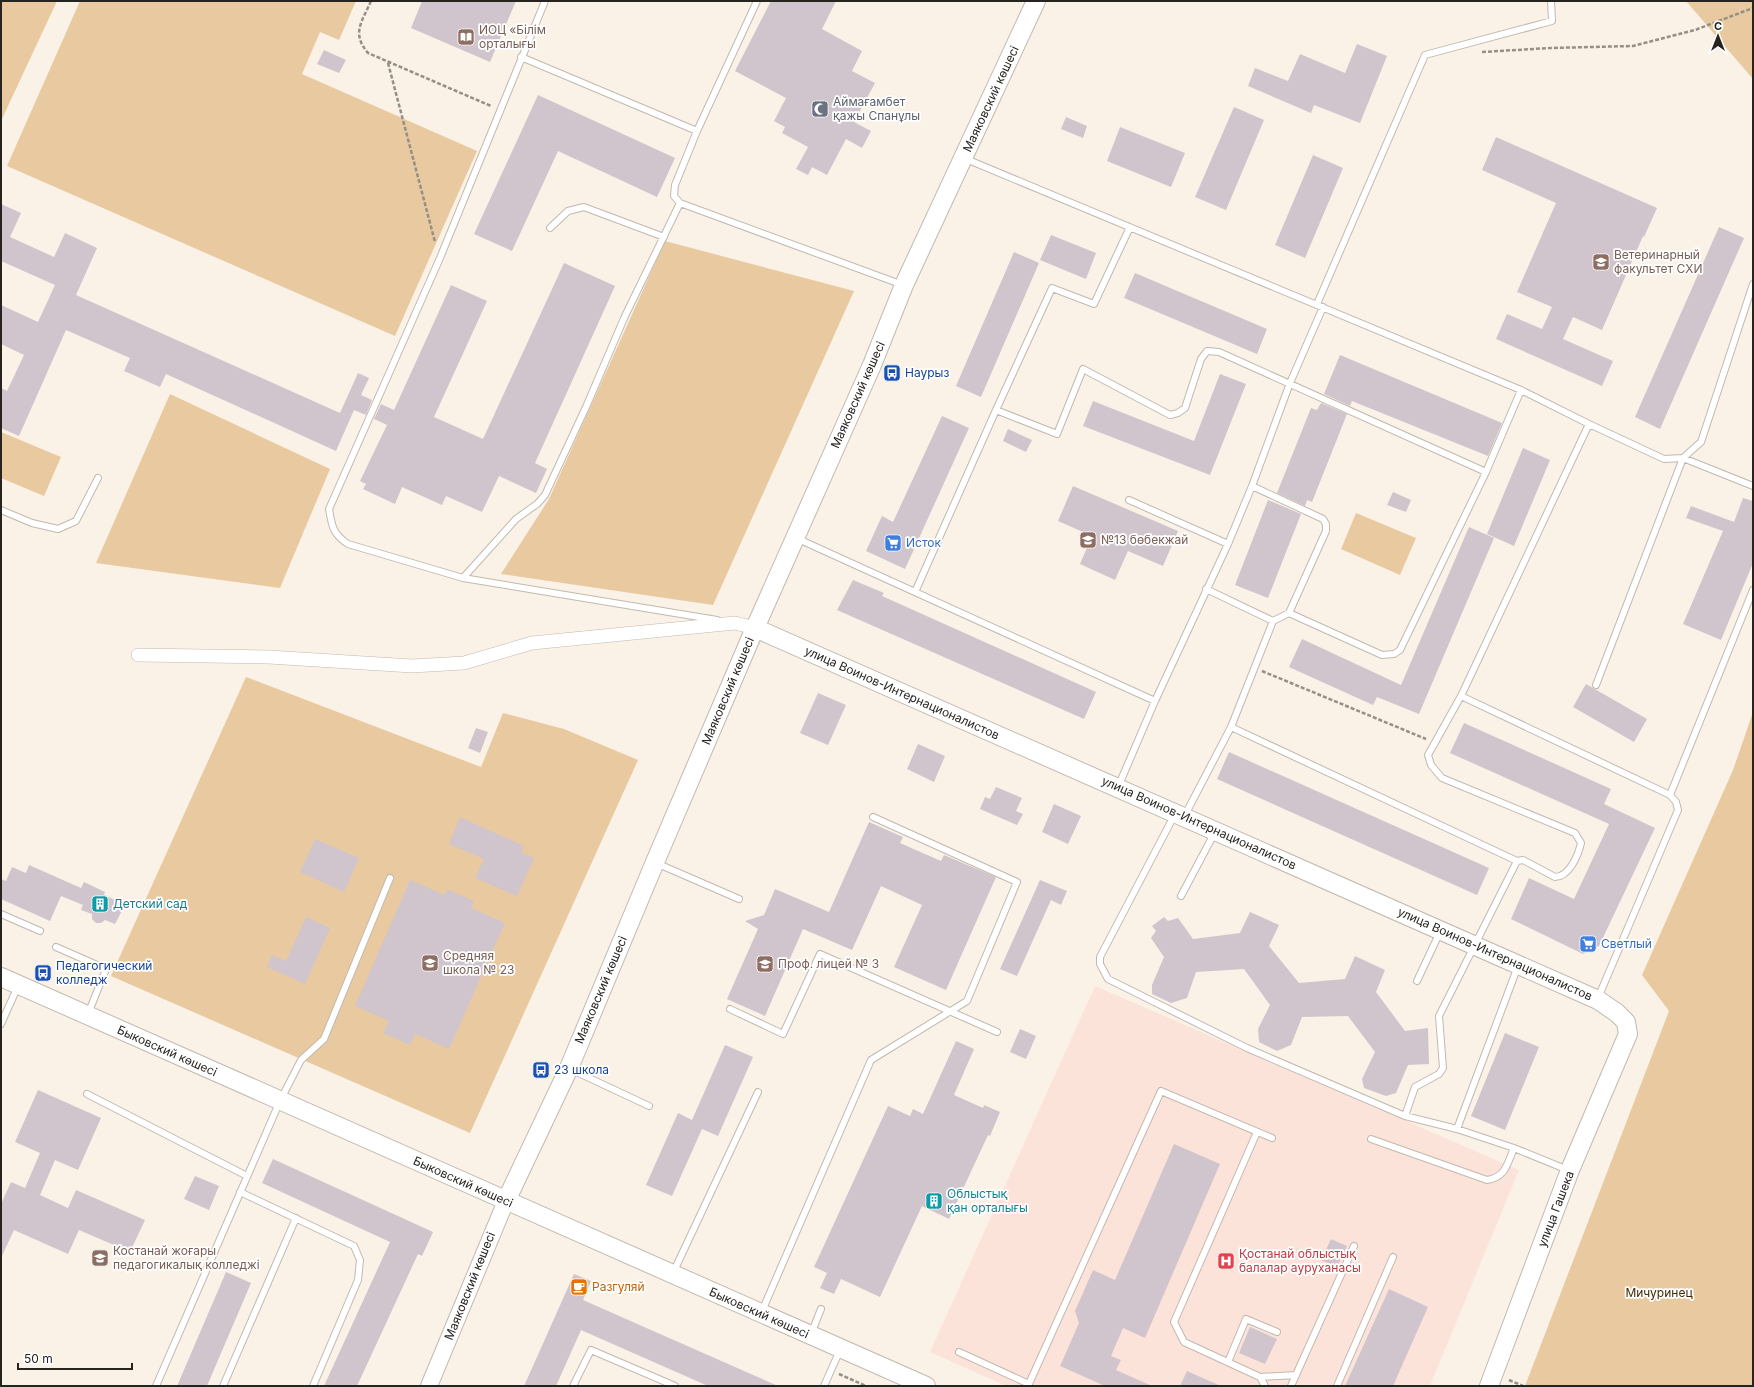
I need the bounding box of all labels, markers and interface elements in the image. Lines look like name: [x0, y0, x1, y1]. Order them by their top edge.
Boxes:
north arrow: [1698, 16, 1738, 56]
text: С: [1714, 19, 1722, 33]
place label: ИОЦ «Білім орталығы: [479, 22, 546, 51]
library icon: ИОЦ «Білім орталығы: [456, 27, 476, 47]
street label: Маяковский көшесі: [959, 43, 1022, 154]
place label: Аймағамбет қажы Спанұлы: [833, 94, 920, 123]
mosque icon: Аймағамбет қажы Спанұлы: [810, 99, 830, 119]
place label: Ветеринарный факультет СХИ: [1614, 247, 1703, 276]
school or university icon: Ветеринарный факультет СХИ: [1591, 252, 1611, 272]
street label: Маяковский көшесі: [827, 339, 888, 451]
bus stop icon: Наурыз: [882, 363, 902, 383]
place label: Наурыз: [905, 365, 949, 380]
school or university icon: №13 бөбекжай: [1078, 530, 1098, 550]
place label: №13 бөбекжай: [1101, 532, 1188, 547]
supermarket icon: Исток: [883, 533, 903, 553]
place label: Исток: [906, 535, 941, 550]
street label: Маяковский көшесі: [698, 635, 757, 747]
street label: улица Воинов-Интернационалистов: [803, 643, 1002, 742]
street label: улица Воинов-Интернационалистов: [1100, 773, 1299, 872]
building icon: Детский сад: [90, 894, 110, 914]
place label: Детский сад: [113, 896, 188, 911]
street label: улица Воинов-Интернационалистов: [1396, 904, 1595, 1003]
street label: Маяковский көшесі: [571, 934, 630, 1046]
supermarket icon: Светлый: [1578, 934, 1598, 954]
place label: Светлый: [1601, 936, 1652, 951]
place label: Средняя школа № 23: [443, 948, 515, 977]
school or university icon: Средняя школа № 23: [420, 953, 440, 973]
school or university icon: Проф. лицей № 3: [755, 954, 775, 974]
place label: Проф. лицей № 3: [778, 956, 879, 971]
place label: Педагогический колледж: [56, 958, 152, 987]
bus stop icon: Педагогический колледж: [33, 963, 53, 983]
street label: Быковский көшесі: [115, 1022, 220, 1079]
bus stop icon: 23 школа: [531, 1060, 551, 1080]
place label: 23 школа: [554, 1062, 609, 1077]
street label: Быковский көшесі: [411, 1153, 516, 1210]
street label: улица Гашека: [1534, 1169, 1577, 1249]
place label: Облыстық қан орталығы: [947, 1186, 1028, 1215]
building icon: Облыстық қан орталығы: [924, 1191, 944, 1211]
street label: Маяковский көшесі: [441, 1229, 498, 1342]
place label: Костанай жоғары педагогикалық колледжі: [113, 1243, 260, 1272]
place label: Қостанай облыстық балалар ауруханасы: [1239, 1246, 1361, 1275]
school or university icon: Костанай жоғары педагогикалық колледжі: [90, 1248, 110, 1268]
hospital icon: Қостанай облыстық балалар ауруханасы: [1216, 1251, 1236, 1271]
cafe icon: Разгуляй: [569, 1277, 589, 1297]
place label: Разгуляй: [592, 1279, 645, 1294]
street label: Быковский көшесі: [707, 1284, 812, 1341]
park label: Мичуринец: [1625, 1285, 1693, 1300]
scale bar: [18, 1345, 132, 1371]
text: 50 m: [24, 1351, 53, 1366]

